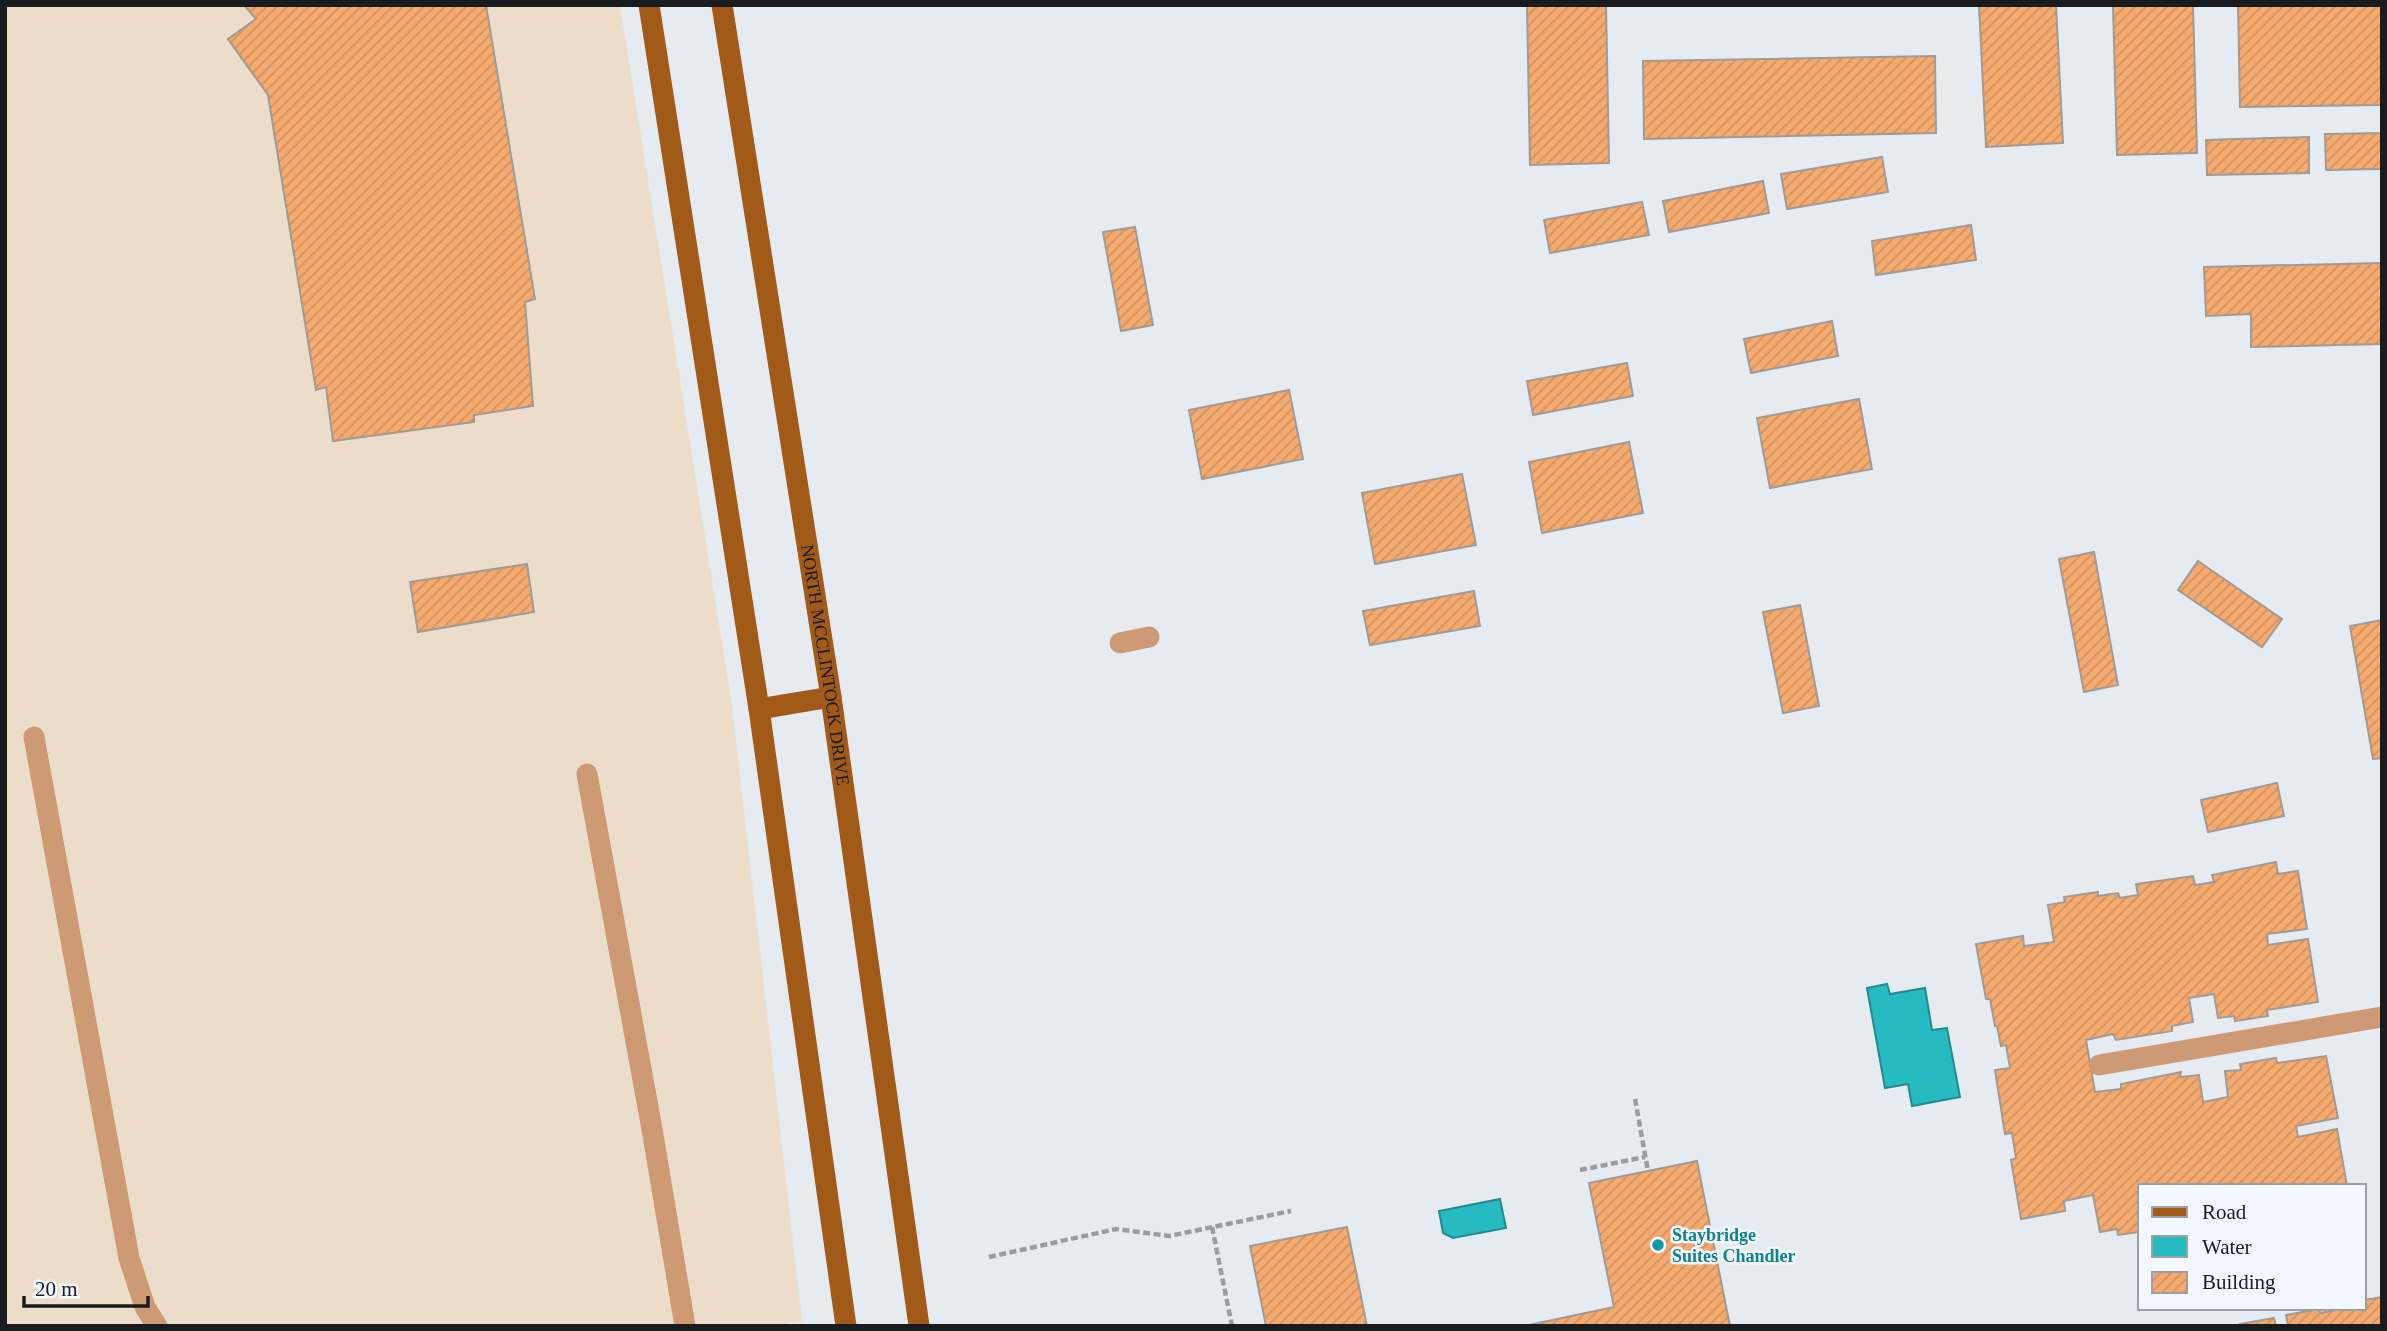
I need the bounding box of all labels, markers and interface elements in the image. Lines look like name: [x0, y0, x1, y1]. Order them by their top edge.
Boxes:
street label: NORTH MCCLINTOCK DRIVE: [797, 543, 853, 787]
legend: [2138, 1184, 2366, 1310]
text: Road: [2202, 1200, 2247, 1224]
place label: Staybridge Suites Chandler: [1672, 1225, 1796, 1266]
text: Water: [2202, 1235, 2252, 1259]
marker: Staybridge Suites Chandler: [1650, 1237, 1666, 1253]
scale bar: [24, 1264, 149, 1308]
text: Building: [2202, 1270, 2276, 1294]
text: 20 m: [35, 1277, 78, 1301]

